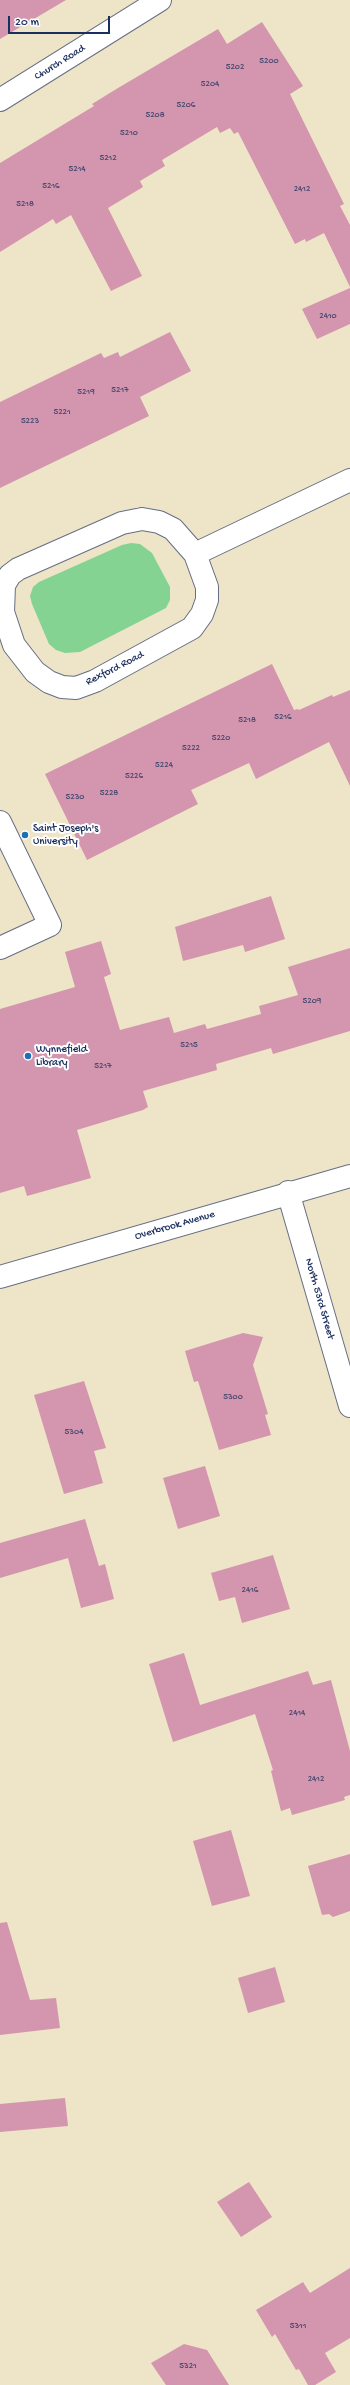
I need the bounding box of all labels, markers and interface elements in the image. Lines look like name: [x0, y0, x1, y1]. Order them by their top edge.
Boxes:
scale bar: [10, 8, 112, 34]
text: 20 m: [15, 16, 39, 30]
street label: Church Road: [32, 42, 88, 84]
house number: 5200: [259, 57, 279, 67]
house number: 5202: [226, 63, 244, 73]
house number: 5204: [201, 80, 219, 90]
house number: 5206: [177, 101, 195, 111]
house number: 5208: [145, 111, 165, 121]
house number: 5210: [120, 129, 138, 139]
house number: 5212: [99, 154, 117, 164]
house number: 5214: [68, 165, 86, 175]
house number: 5216: [42, 182, 60, 192]
house number: 2412: [294, 185, 310, 195]
house number: 5218: [16, 200, 34, 210]
house number: 2410: [319, 312, 337, 322]
house number: 5217: [111, 386, 129, 396]
house number: 5219: [77, 388, 95, 398]
house number: 5221: [53, 408, 71, 418]
house number: 5223: [21, 417, 39, 427]
street label: Rexford Road: [84, 649, 146, 689]
house number: 5216: [274, 713, 292, 723]
house number: 5218: [238, 716, 256, 726]
house number: 5220: [212, 734, 230, 744]
house number: 5222: [182, 744, 200, 754]
house number: 5224: [155, 761, 173, 771]
house number: 5226: [125, 772, 143, 782]
house number: 5228: [100, 789, 118, 799]
house number: 5230: [66, 793, 84, 803]
place label: Saint Joseph's University: [33, 822, 98, 848]
marker: Saint Joseph's University: [20, 830, 30, 840]
house number: 5209: [303, 997, 321, 1007]
house number: 5215: [180, 1041, 198, 1051]
place label: Wynnefield Library: [36, 1043, 87, 1069]
marker: Wynnefield Library: [23, 1051, 33, 1061]
house number: 5217: [94, 1062, 112, 1072]
street label: Overbrook Avenue: [133, 1208, 217, 1244]
street label: North 53rd Street: [301, 1257, 337, 1341]
house number: 5300: [223, 1393, 243, 1403]
house number: 5304: [65, 1428, 83, 1438]
house number: 2416: [242, 1586, 258, 1596]
house number: 2414: [289, 1709, 305, 1719]
house number: 2412: [308, 1775, 324, 1785]
house number: 5311: [290, 2322, 306, 2332]
house number: 5321: [179, 2362, 197, 2372]

